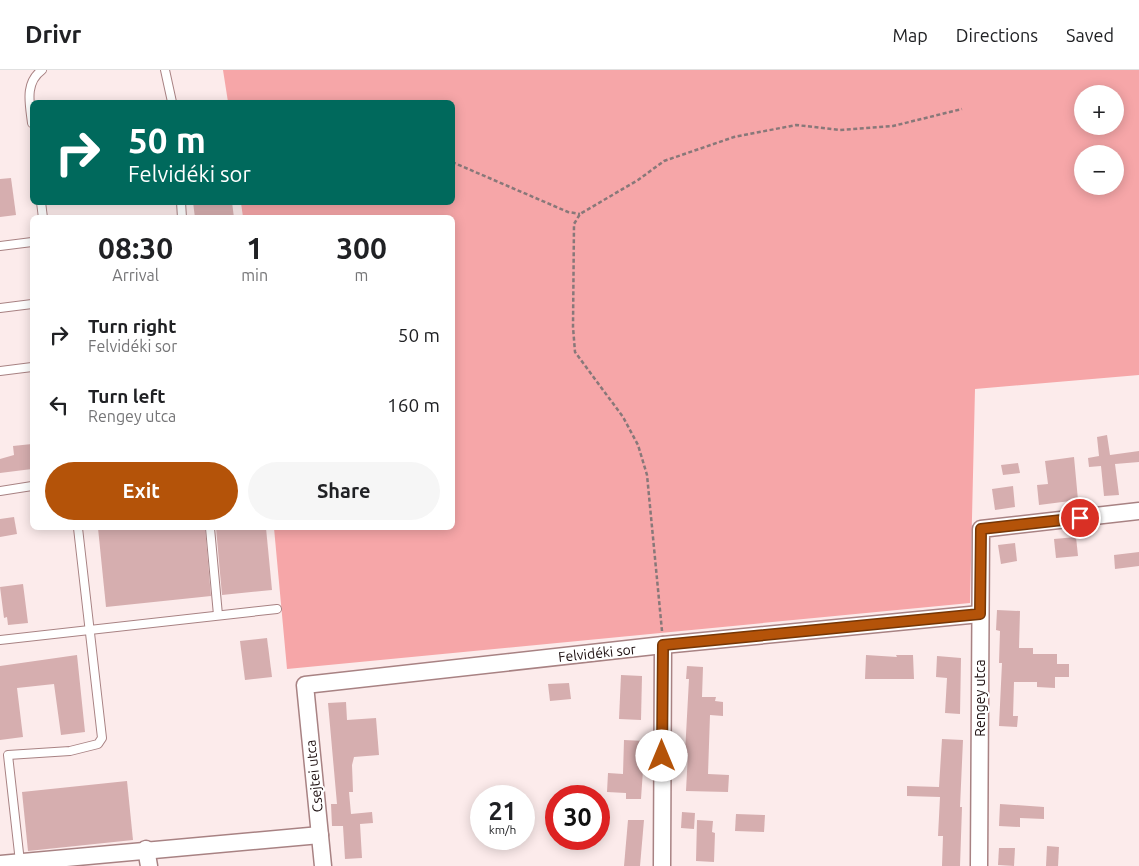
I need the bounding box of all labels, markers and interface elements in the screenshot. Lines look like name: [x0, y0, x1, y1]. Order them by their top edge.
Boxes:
text: Drivr: [25, 21, 81, 48]
text: Map: [892, 25, 928, 45]
text: Directions: [956, 25, 1038, 45]
text: Saved: [1066, 25, 1114, 45]
map controls: [1074, 85, 1124, 195]
button: +: [1074, 85, 1124, 135]
icon: right: [45, 120, 110, 185]
text: 50 m: [128, 120, 206, 160]
button: −: [1074, 145, 1124, 195]
text: Felvidéki sor: [128, 161, 251, 186]
text: 08:30: [98, 231, 173, 265]
text: 1: [246, 231, 263, 265]
text: 300: [336, 231, 387, 265]
text: Arrival: [112, 266, 159, 284]
text: min: [241, 266, 268, 284]
text: m: [355, 266, 368, 284]
text: Turn right: [88, 315, 176, 337]
icon: right: [45, 321, 73, 349]
text: 50 m: [398, 324, 440, 346]
text: Felvidéki sor: [88, 337, 177, 355]
text: Turn left: [88, 385, 166, 407]
icon: left: [45, 391, 73, 419]
text: 160 m: [387, 394, 440, 416]
text: Rengey utca: [88, 407, 176, 425]
button: Exit: [45, 462, 238, 520]
button: Share: [248, 462, 440, 520]
pin: [1059, 497, 1101, 539]
icon: arrive: [1066, 504, 1094, 532]
street label: Felvidéki sor: [557, 641, 637, 665]
street label: Rengey utca: [972, 659, 988, 737]
position arrow: [635, 729, 687, 781]
street label: Csejtei utca: [302, 739, 326, 813]
speed limit sign: 30: [545, 785, 610, 850]
text: 21: [488, 797, 517, 825]
text: km/h: [489, 823, 516, 836]

